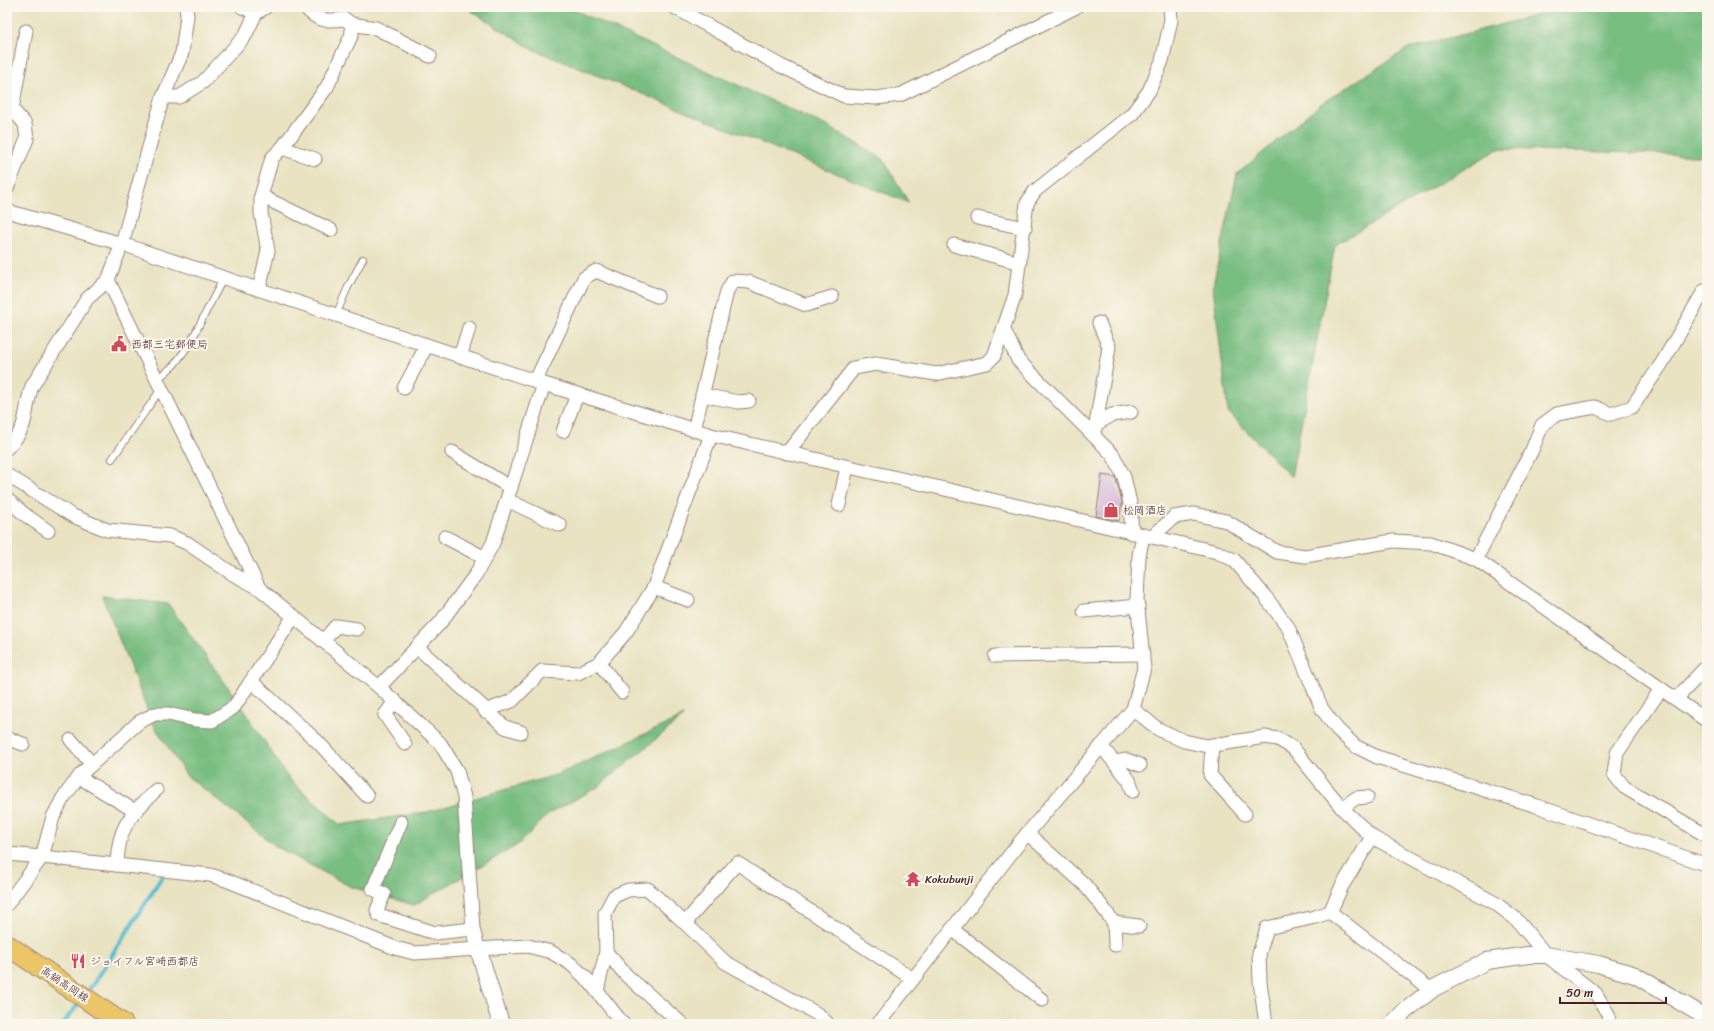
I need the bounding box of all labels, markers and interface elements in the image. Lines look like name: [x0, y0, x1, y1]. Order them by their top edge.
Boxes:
public building icon: 西都三宅郵便局: [110, 335, 128, 353]
place label: 西都三宅郵便局: [131, 335, 208, 354]
shop icon: 松岡酒店: [1102, 501, 1120, 519]
place label: 松岡酒店: [1123, 501, 1167, 520]
temple icon: Kokubunji: [904, 870, 922, 888]
place label: Kokubunji: [925, 870, 974, 889]
restaurant icon: ジョイフル宮崎西都店: [69, 952, 87, 970]
place label: ジョイフル宮崎西都店: [90, 952, 200, 971]
street label: 高鍋高岡線: [37, 961, 93, 1008]
scale bar: [1560, 979, 1666, 1005]
text: 50 m: [1566, 982, 1593, 1004]

